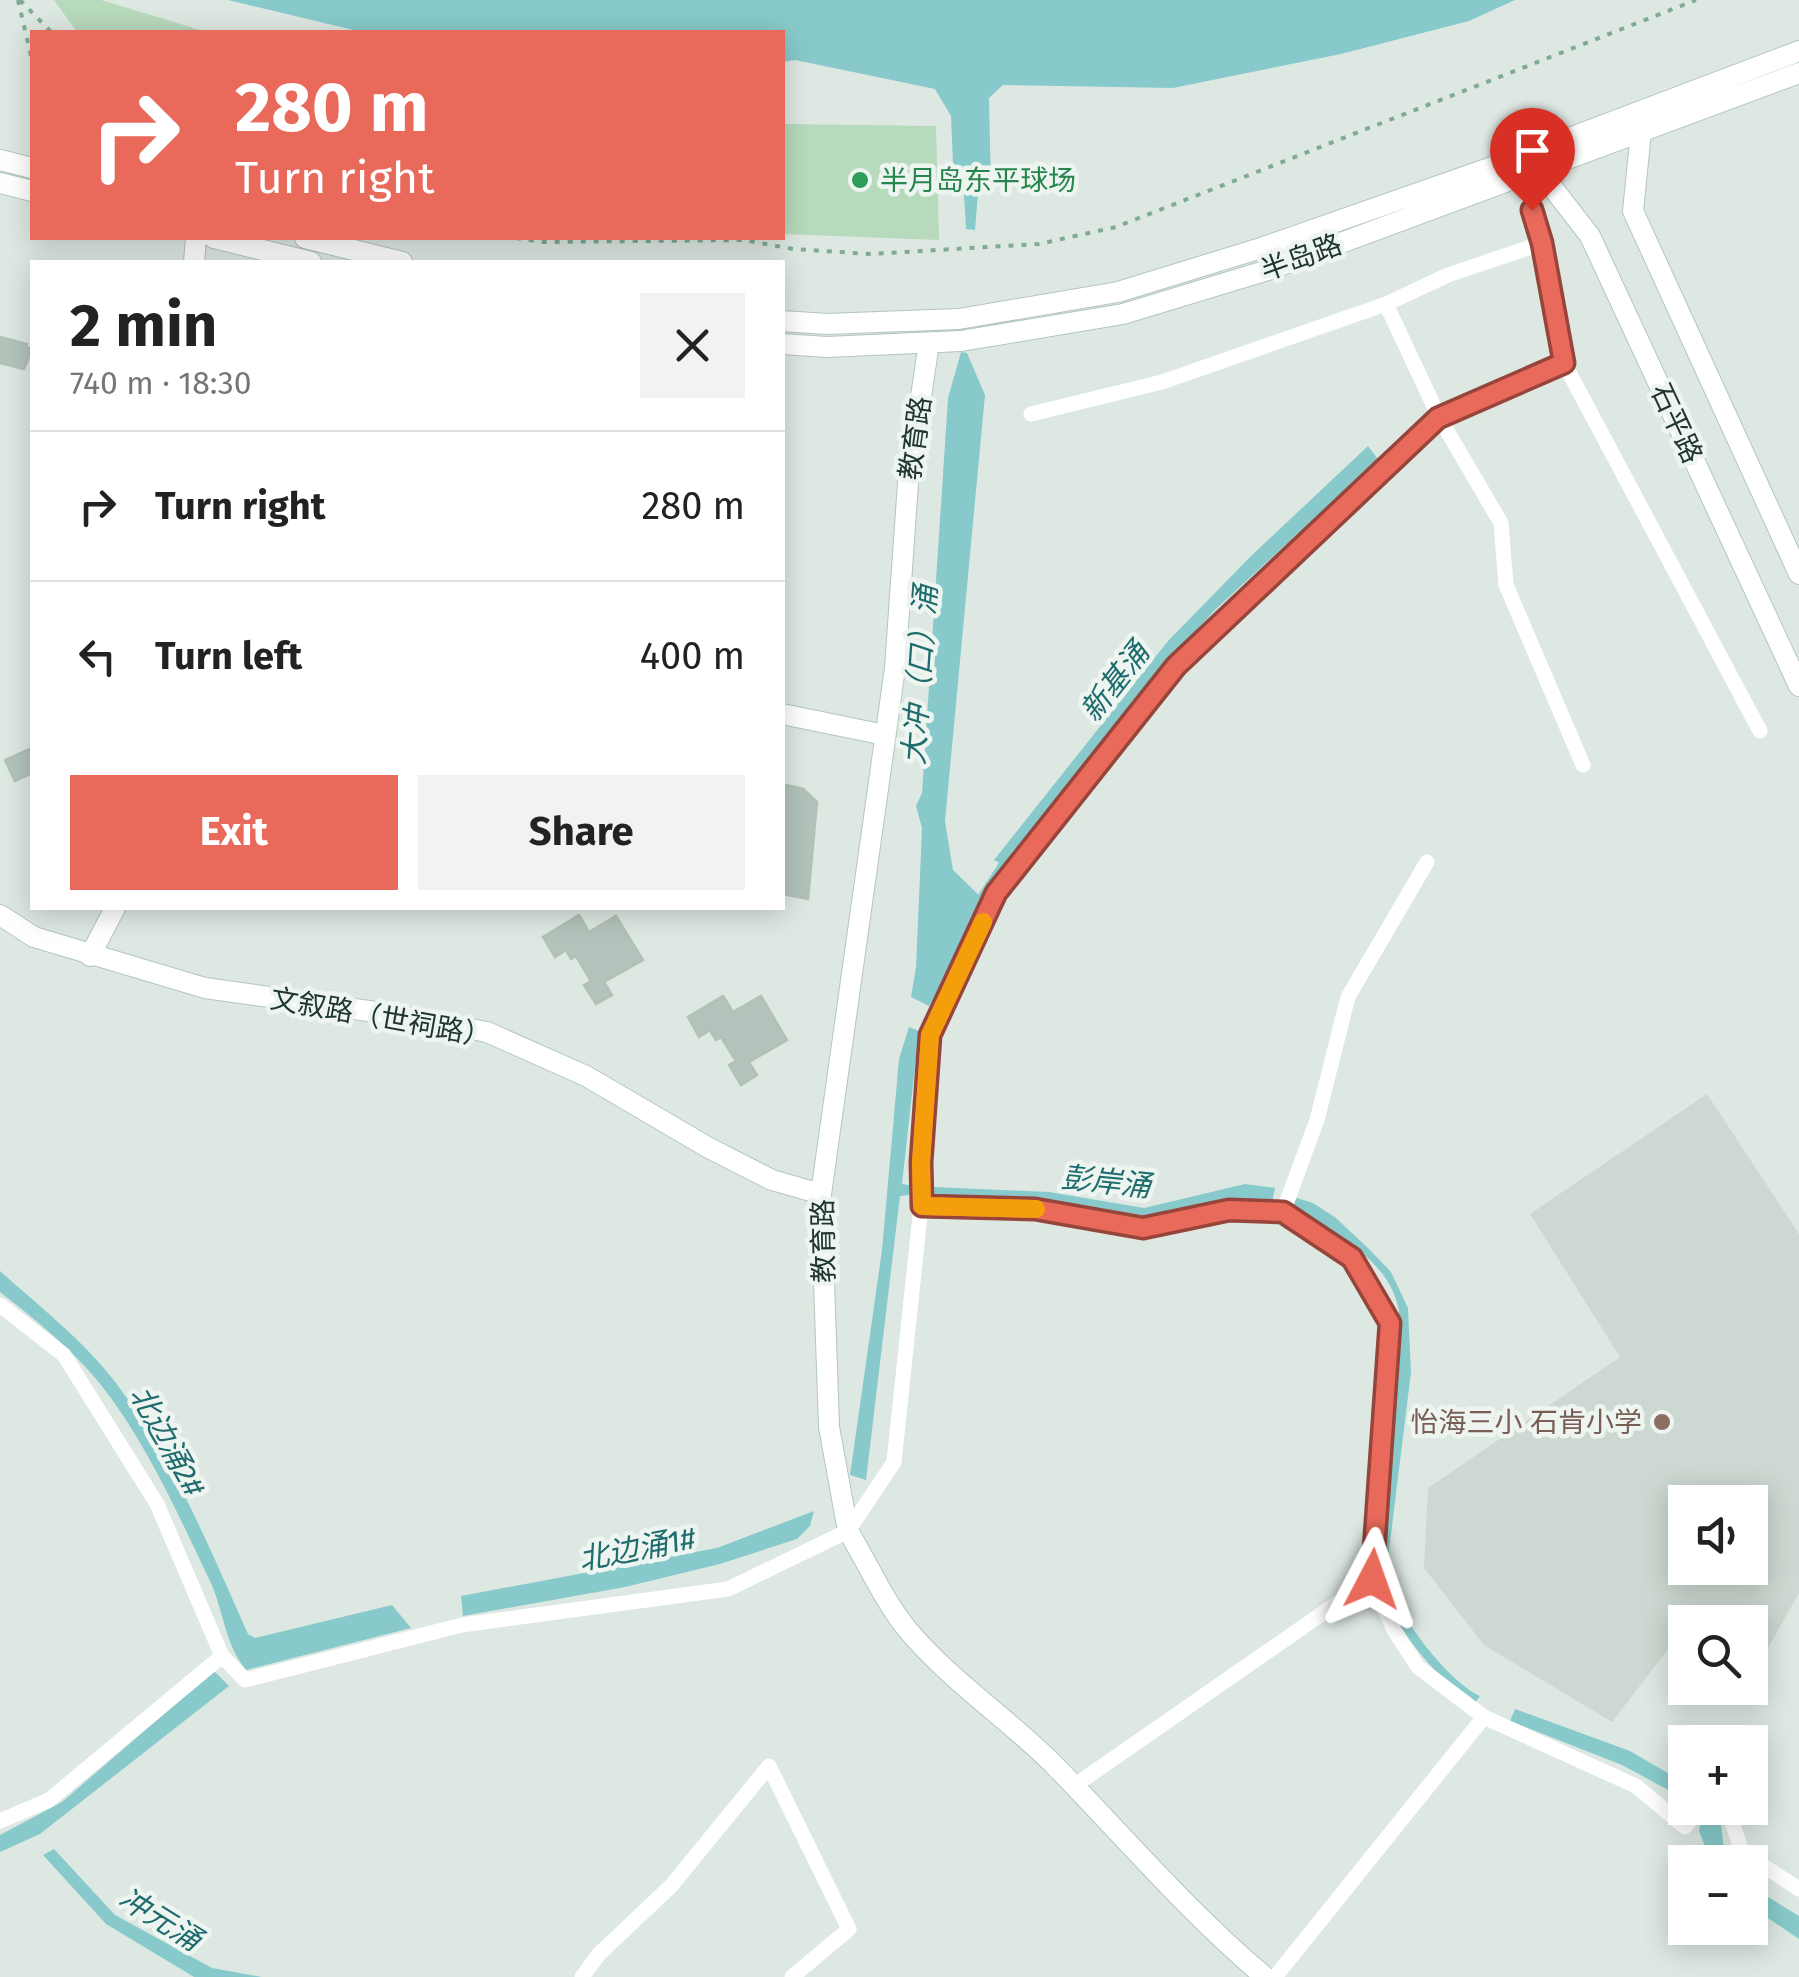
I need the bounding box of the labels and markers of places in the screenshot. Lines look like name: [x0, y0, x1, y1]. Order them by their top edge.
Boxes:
pin: [1490, 108, 1575, 211]
place label: 半月岛东平球场: [880, 164, 1076, 197]
marker: 半月岛东平球场: [849, 169, 871, 191]
place label: 怡海三小 石肯小学: [1411, 1406, 1642, 1439]
marker: 怡海三小 石肯小学: [1651, 1411, 1673, 1433]

